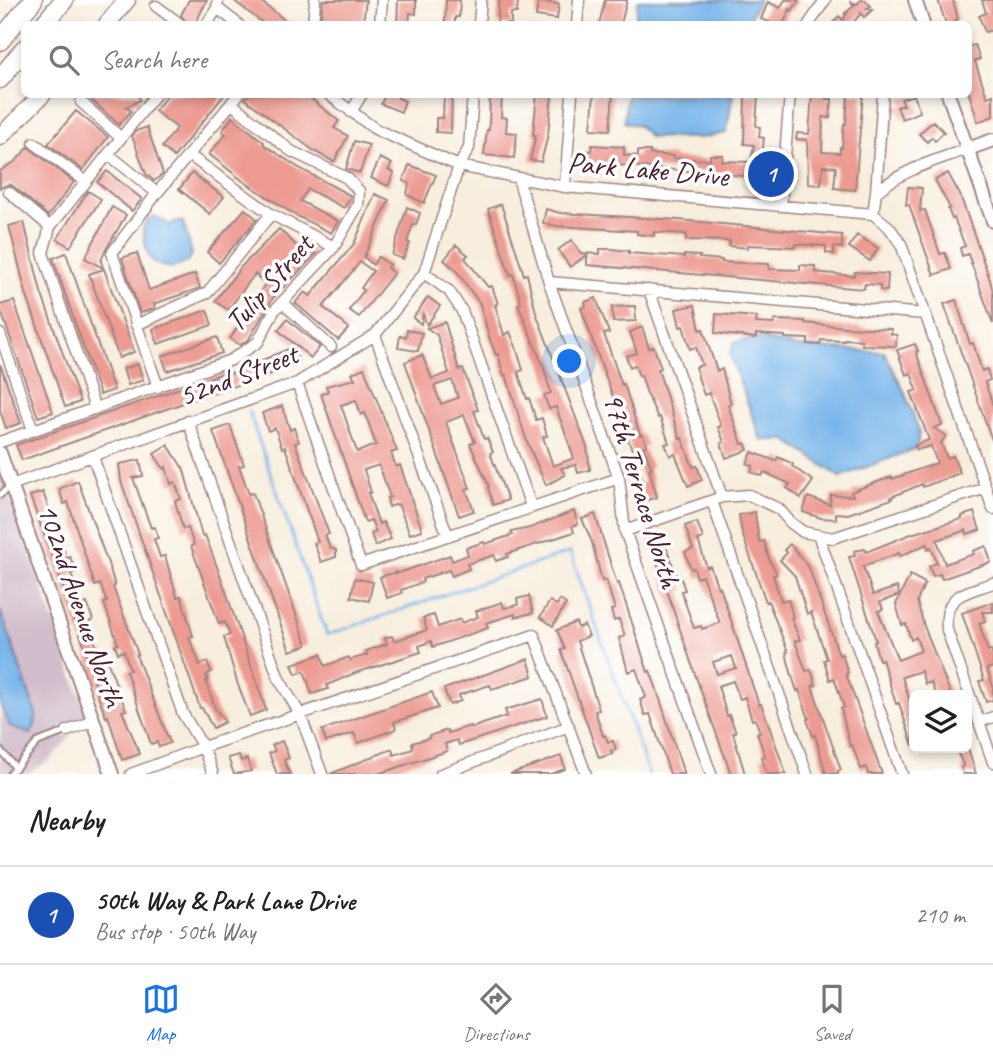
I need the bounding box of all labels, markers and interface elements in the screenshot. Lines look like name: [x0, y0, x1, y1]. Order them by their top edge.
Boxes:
search box: [21, 21, 972, 98]
icon: search: [45, 41, 83, 79]
text: Search here: [101, 43, 207, 76]
street label: Park Lake Drive: [566, 143, 732, 195]
pin: 1: [748, 148, 794, 200]
street label: Tulip Street: [216, 224, 324, 339]
street label: 52nd Street: [173, 334, 306, 415]
your location: [552, 344, 586, 378]
street label: 97th Terrace North: [594, 388, 690, 594]
street label: 102nd Avenue North: [28, 498, 134, 714]
map controls: [909, 690, 972, 753]
button: layers: [909, 690, 972, 753]
text: Nearby: [28, 801, 104, 839]
text: 50th Way & Park Lane Drive: [95, 884, 355, 917]
text: 1: [46, 901, 56, 930]
text: 210 m: [916, 901, 965, 930]
text: Bus stop · 50th Way: [95, 917, 255, 946]
tab: Map: [142, 980, 180, 1046]
tab: Directions: [463, 980, 530, 1046]
tab: Saved: [813, 980, 851, 1046]

